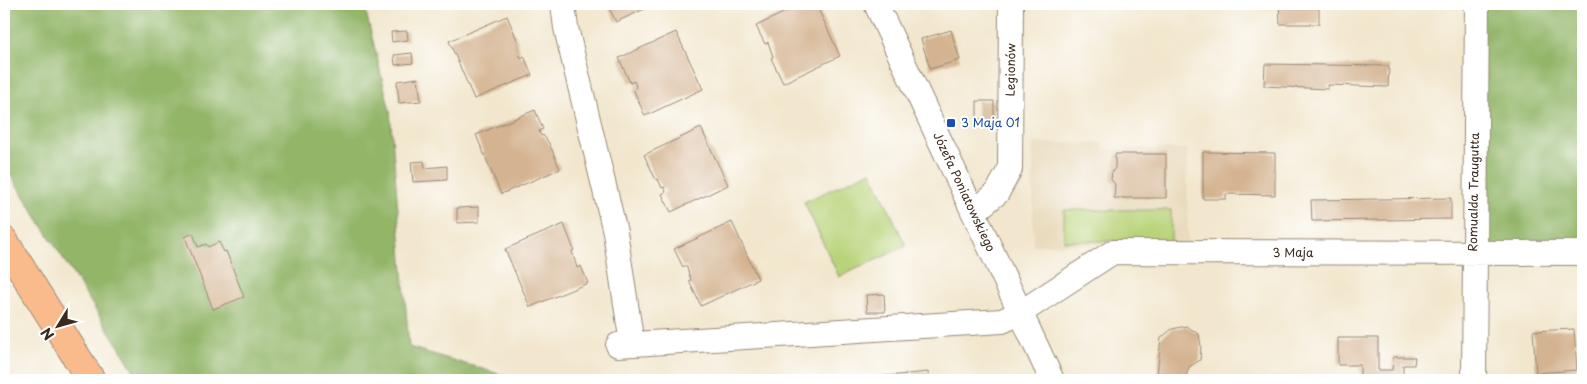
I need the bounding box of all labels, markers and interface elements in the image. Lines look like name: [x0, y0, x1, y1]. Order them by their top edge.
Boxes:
street label: Legionów: [1001, 43, 1019, 97]
place label: 3 Maja 01: [961, 113, 1020, 131]
marker: 3 Maja 01: [945, 117, 957, 129]
street label: Józefa Poniatowskiego: [929, 129, 1001, 255]
street label: Romualda Traugutta: [1463, 132, 1483, 252]
street label: 3 Maja: [1273, 243, 1314, 261]
north arrow: [32, 302, 82, 352]
text: N: [35, 323, 59, 345]

